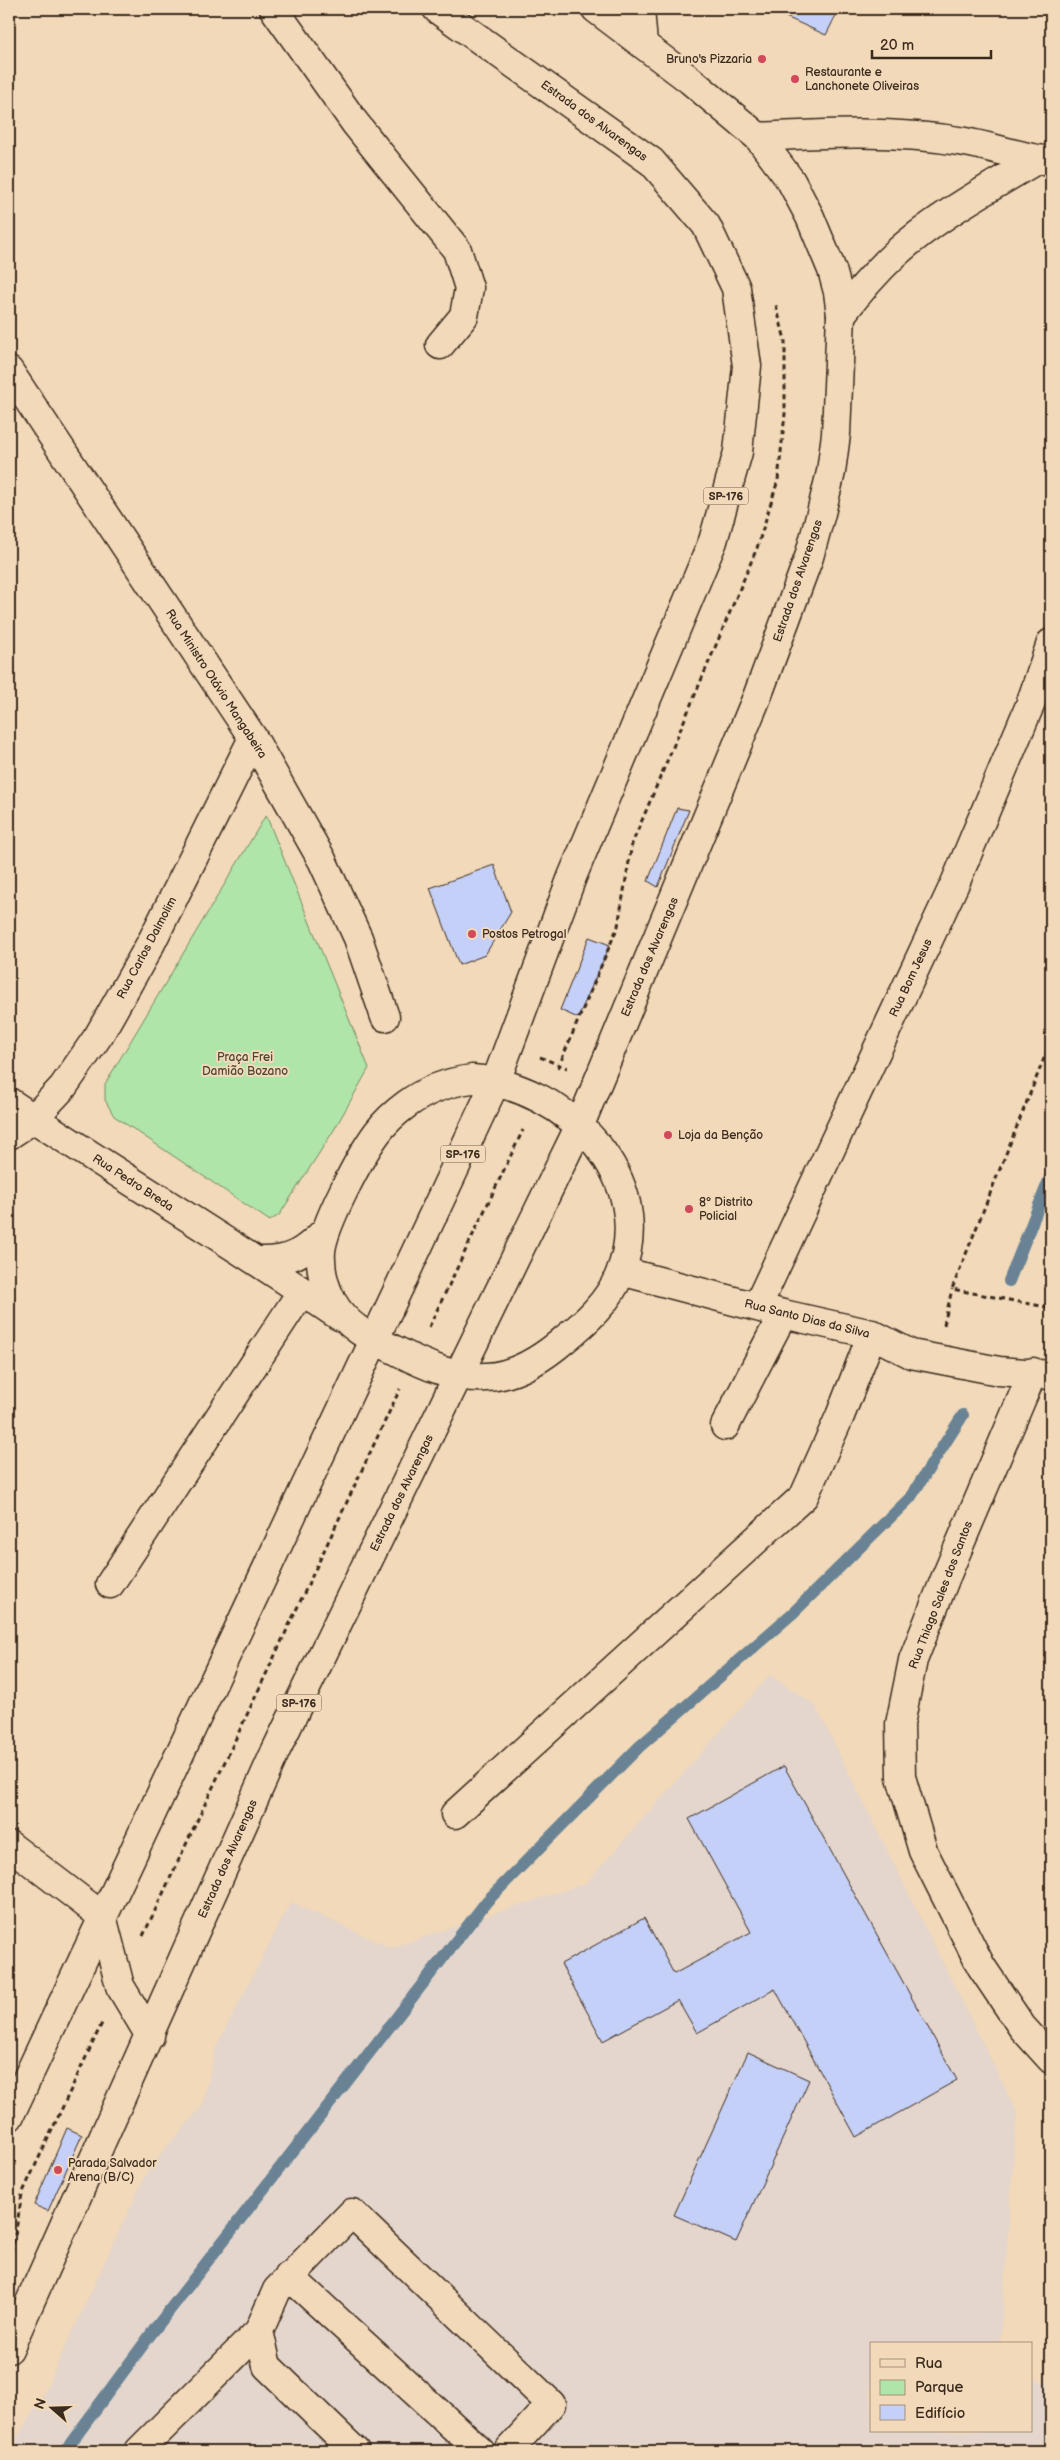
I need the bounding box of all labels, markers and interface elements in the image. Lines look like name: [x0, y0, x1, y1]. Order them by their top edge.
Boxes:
scale bar: [872, 28, 991, 60]
text: 20 m: [880, 36, 914, 55]
place label: Bruno's Pizzaria: [666, 52, 752, 67]
marker: Bruno's Pizzaria: [756, 53, 768, 65]
place label: Restaurante e Lanchonete Oliveiras: [805, 65, 919, 94]
marker: Restaurante e Lanchonete Oliveiras: [789, 73, 801, 85]
street label: Estrada dos Alvarengas: [538, 77, 650, 165]
road number: SP-176: [704, 488, 748, 504]
street label: Estrada dos Alvarengas: [770, 518, 826, 644]
street label: Rua Ministro Otávio Mangabeira: [162, 607, 270, 762]
street label: Rua Carlos Dalmolim: [114, 894, 180, 1002]
street label: Estrada dos Alvarengas: [618, 895, 682, 1019]
place label: Postos Petrogal: [482, 927, 566, 942]
marker: Postos Petrogal: [466, 928, 478, 940]
street label: Rua Bom Jesus: [886, 936, 936, 1019]
park label: Praça Frei Damião Bozano: [202, 1050, 288, 1079]
place label: Loja da Benção: [678, 1128, 763, 1143]
marker: Loja da Benção: [662, 1129, 674, 1141]
road number: SP-176: [440, 1146, 486, 1162]
street label: Rua Pedro Breda: [90, 1151, 176, 1215]
place label: 8º Distrito Policial: [699, 1195, 753, 1224]
marker: 8º Distrito Policial: [683, 1203, 695, 1215]
street label: Rua Santo Dias da Silva: [743, 1296, 871, 1342]
street label: Estrada dos Alvarengas: [367, 1432, 437, 1554]
street label: Rua Thiago Sales dos Santos: [906, 1519, 976, 1671]
road number: SP-176: [276, 1695, 322, 1712]
street label: Estrada dos Alvarengas: [195, 1797, 261, 1921]
place label: Parada Salvador Arena (B/C): [68, 2156, 157, 2185]
marker: Parada Salvador Arena (B/C): [52, 2164, 64, 2176]
legend: [870, 2342, 1032, 2432]
text: Rua: [915, 2354, 943, 2373]
text: Parque: [915, 2378, 964, 2397]
north arrow: [28, 2382, 78, 2432]
text: N: [30, 2396, 50, 2412]
text: Edifício: [915, 2404, 965, 2423]

